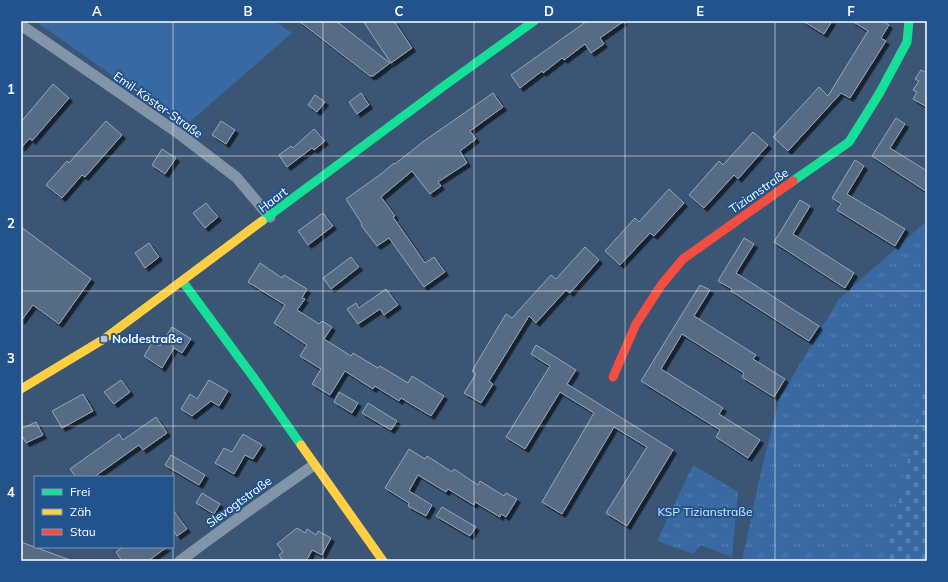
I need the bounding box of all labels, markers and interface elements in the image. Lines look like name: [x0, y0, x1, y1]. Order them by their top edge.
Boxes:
text: A: [92, 3, 102, 19]
text: B: [244, 3, 253, 19]
text: C: [395, 3, 404, 19]
text: D: [544, 3, 554, 19]
text: E: [696, 3, 704, 19]
text: F: [847, 3, 855, 19]
street label: Emil-Köster-Straße: [111, 68, 206, 141]
text: 1: [7, 81, 15, 97]
street label: Tizianstraße: [726, 165, 791, 217]
street label: Haart: [255, 184, 290, 215]
text: 2: [7, 215, 15, 231]
place label: Noldestraße: [112, 331, 183, 346]
marker: Noldestraße: [99, 334, 109, 344]
text: 3: [7, 350, 15, 366]
street label: Slevogtstraße: [203, 473, 274, 530]
legend: [34, 476, 174, 548]
text: 4: [7, 484, 15, 500]
text: Frei: [70, 484, 90, 499]
text: Zäh: [70, 504, 91, 519]
park label: KSP Tizianstraße: [658, 504, 752, 519]
text: Stau: [70, 524, 96, 539]

